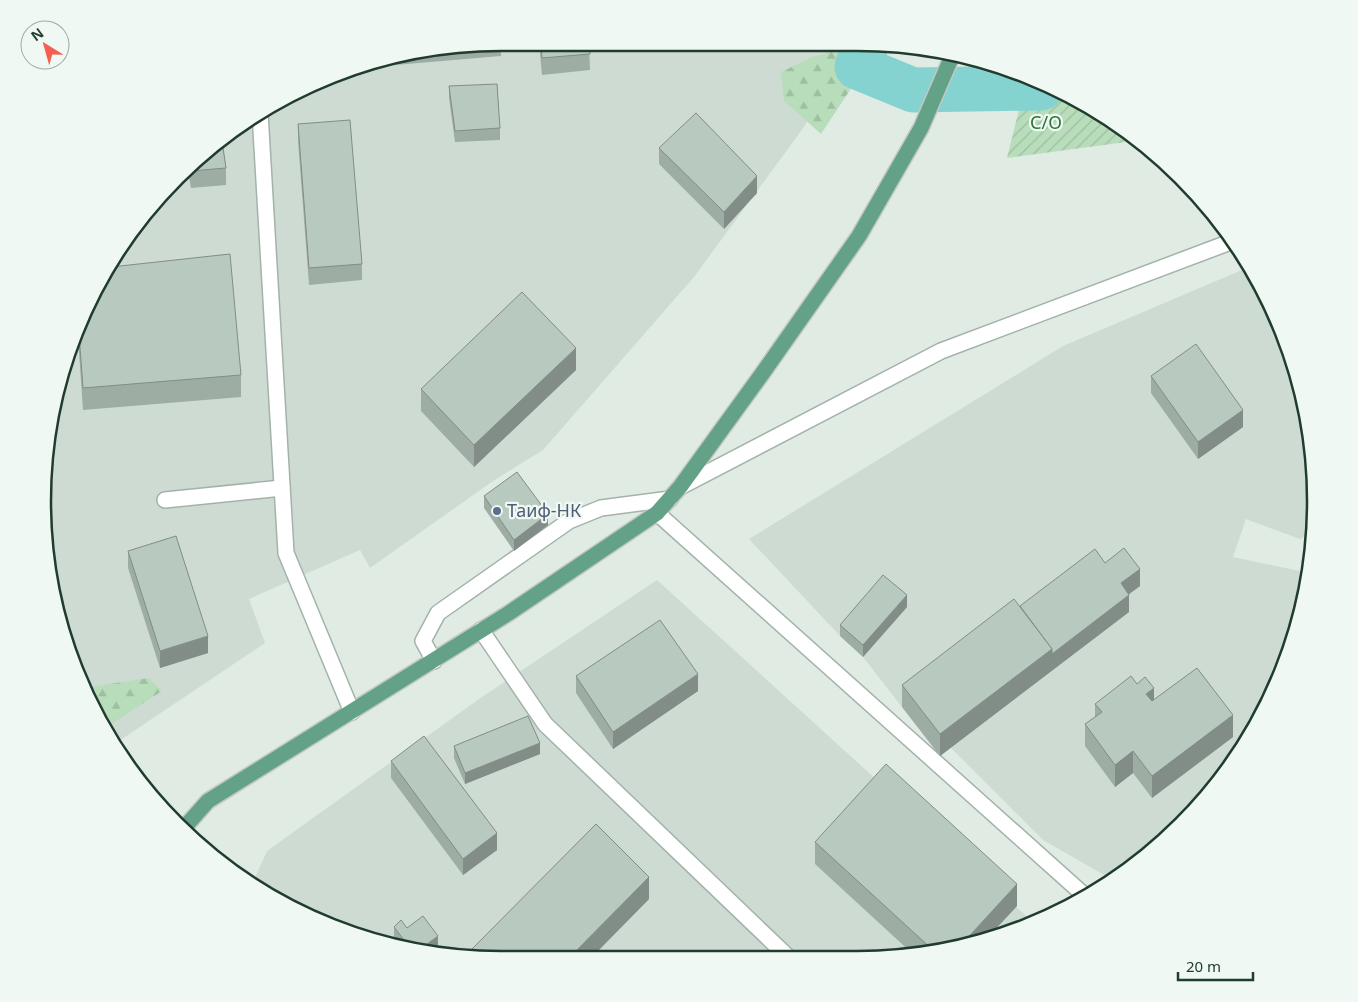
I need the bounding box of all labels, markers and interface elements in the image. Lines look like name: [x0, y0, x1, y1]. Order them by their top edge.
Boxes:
north arrow: [20, 20, 70, 70]
text: N: [27, 23, 47, 45]
park label: С/О: [1030, 110, 1062, 134]
place label: Таиф-НК: [507, 498, 582, 522]
marker: Таиф-НК: [491, 505, 503, 517]
scale bar: [1178, 950, 1253, 982]
text: 20 m: [1186, 956, 1221, 976]

